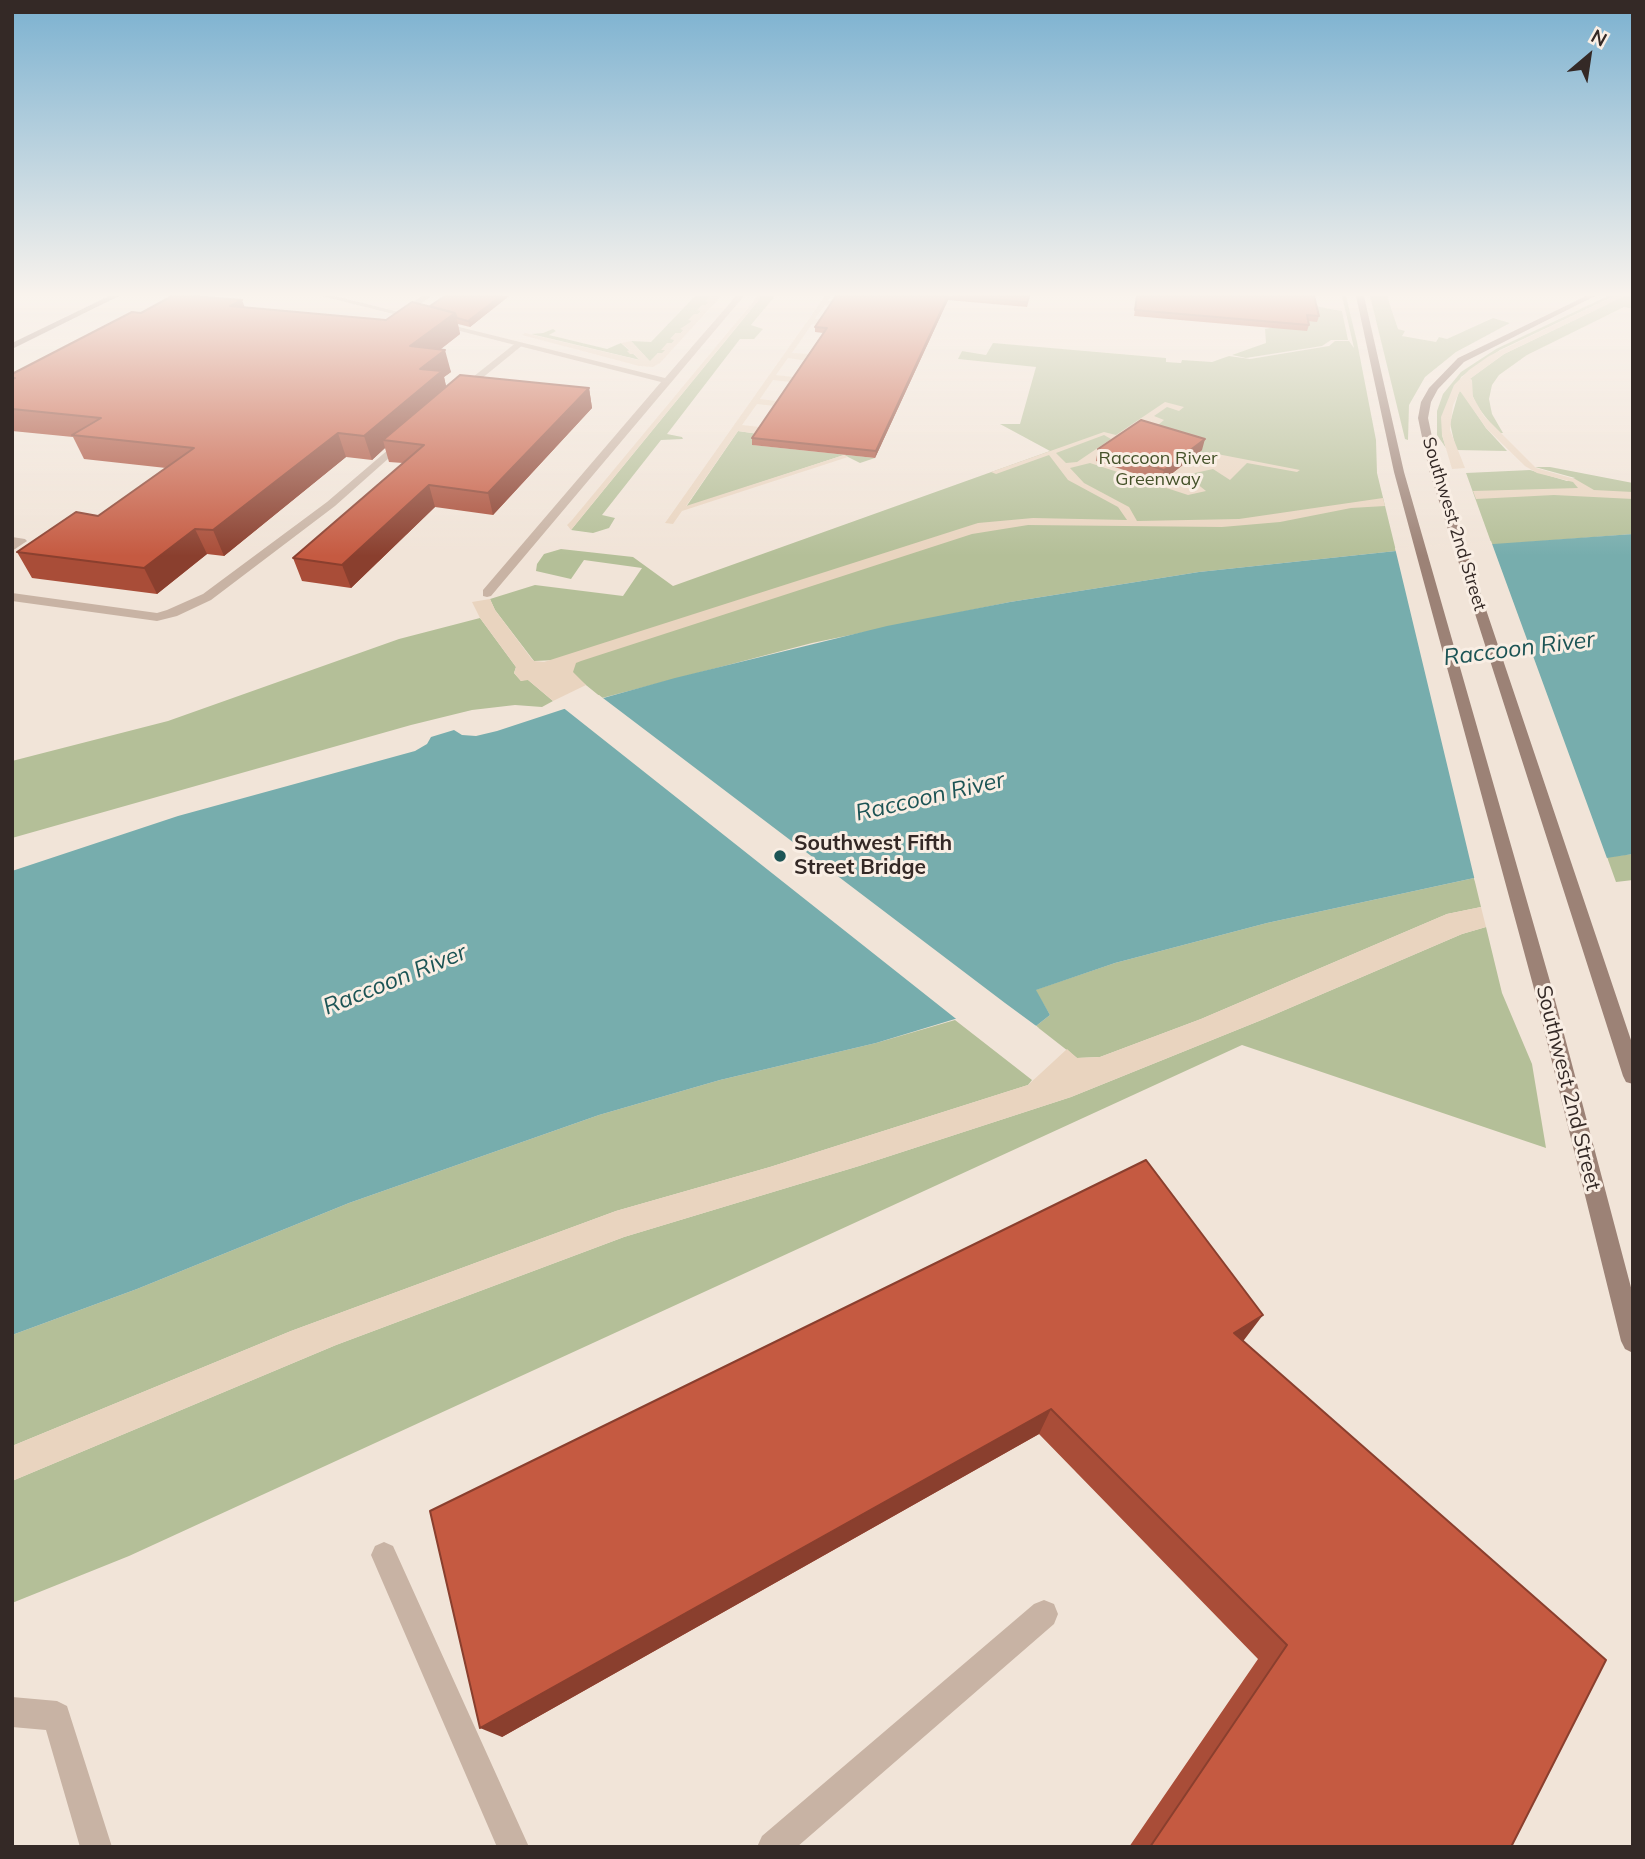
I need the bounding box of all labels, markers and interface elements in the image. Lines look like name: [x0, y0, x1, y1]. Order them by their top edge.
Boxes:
north arrow: [1554, 21, 1624, 91]
text: N: [1587, 24, 1611, 52]
street label: Southwest 2nd Street: [1417, 435, 1491, 613]
park label: Raccoon River Greenway: [1099, 448, 1217, 490]
water label: Raccoon River: [1442, 626, 1596, 672]
water label: Raccoon River: [853, 766, 1007, 828]
place label: Southwest Fifth Street Bridge: [794, 831, 952, 881]
marker: Southwest Fifth Street Bridge: [772, 848, 788, 864]
water label: Raccoon River: [319, 939, 471, 1021]
street label: Southwest 2nd Street: [1530, 983, 1606, 1193]

